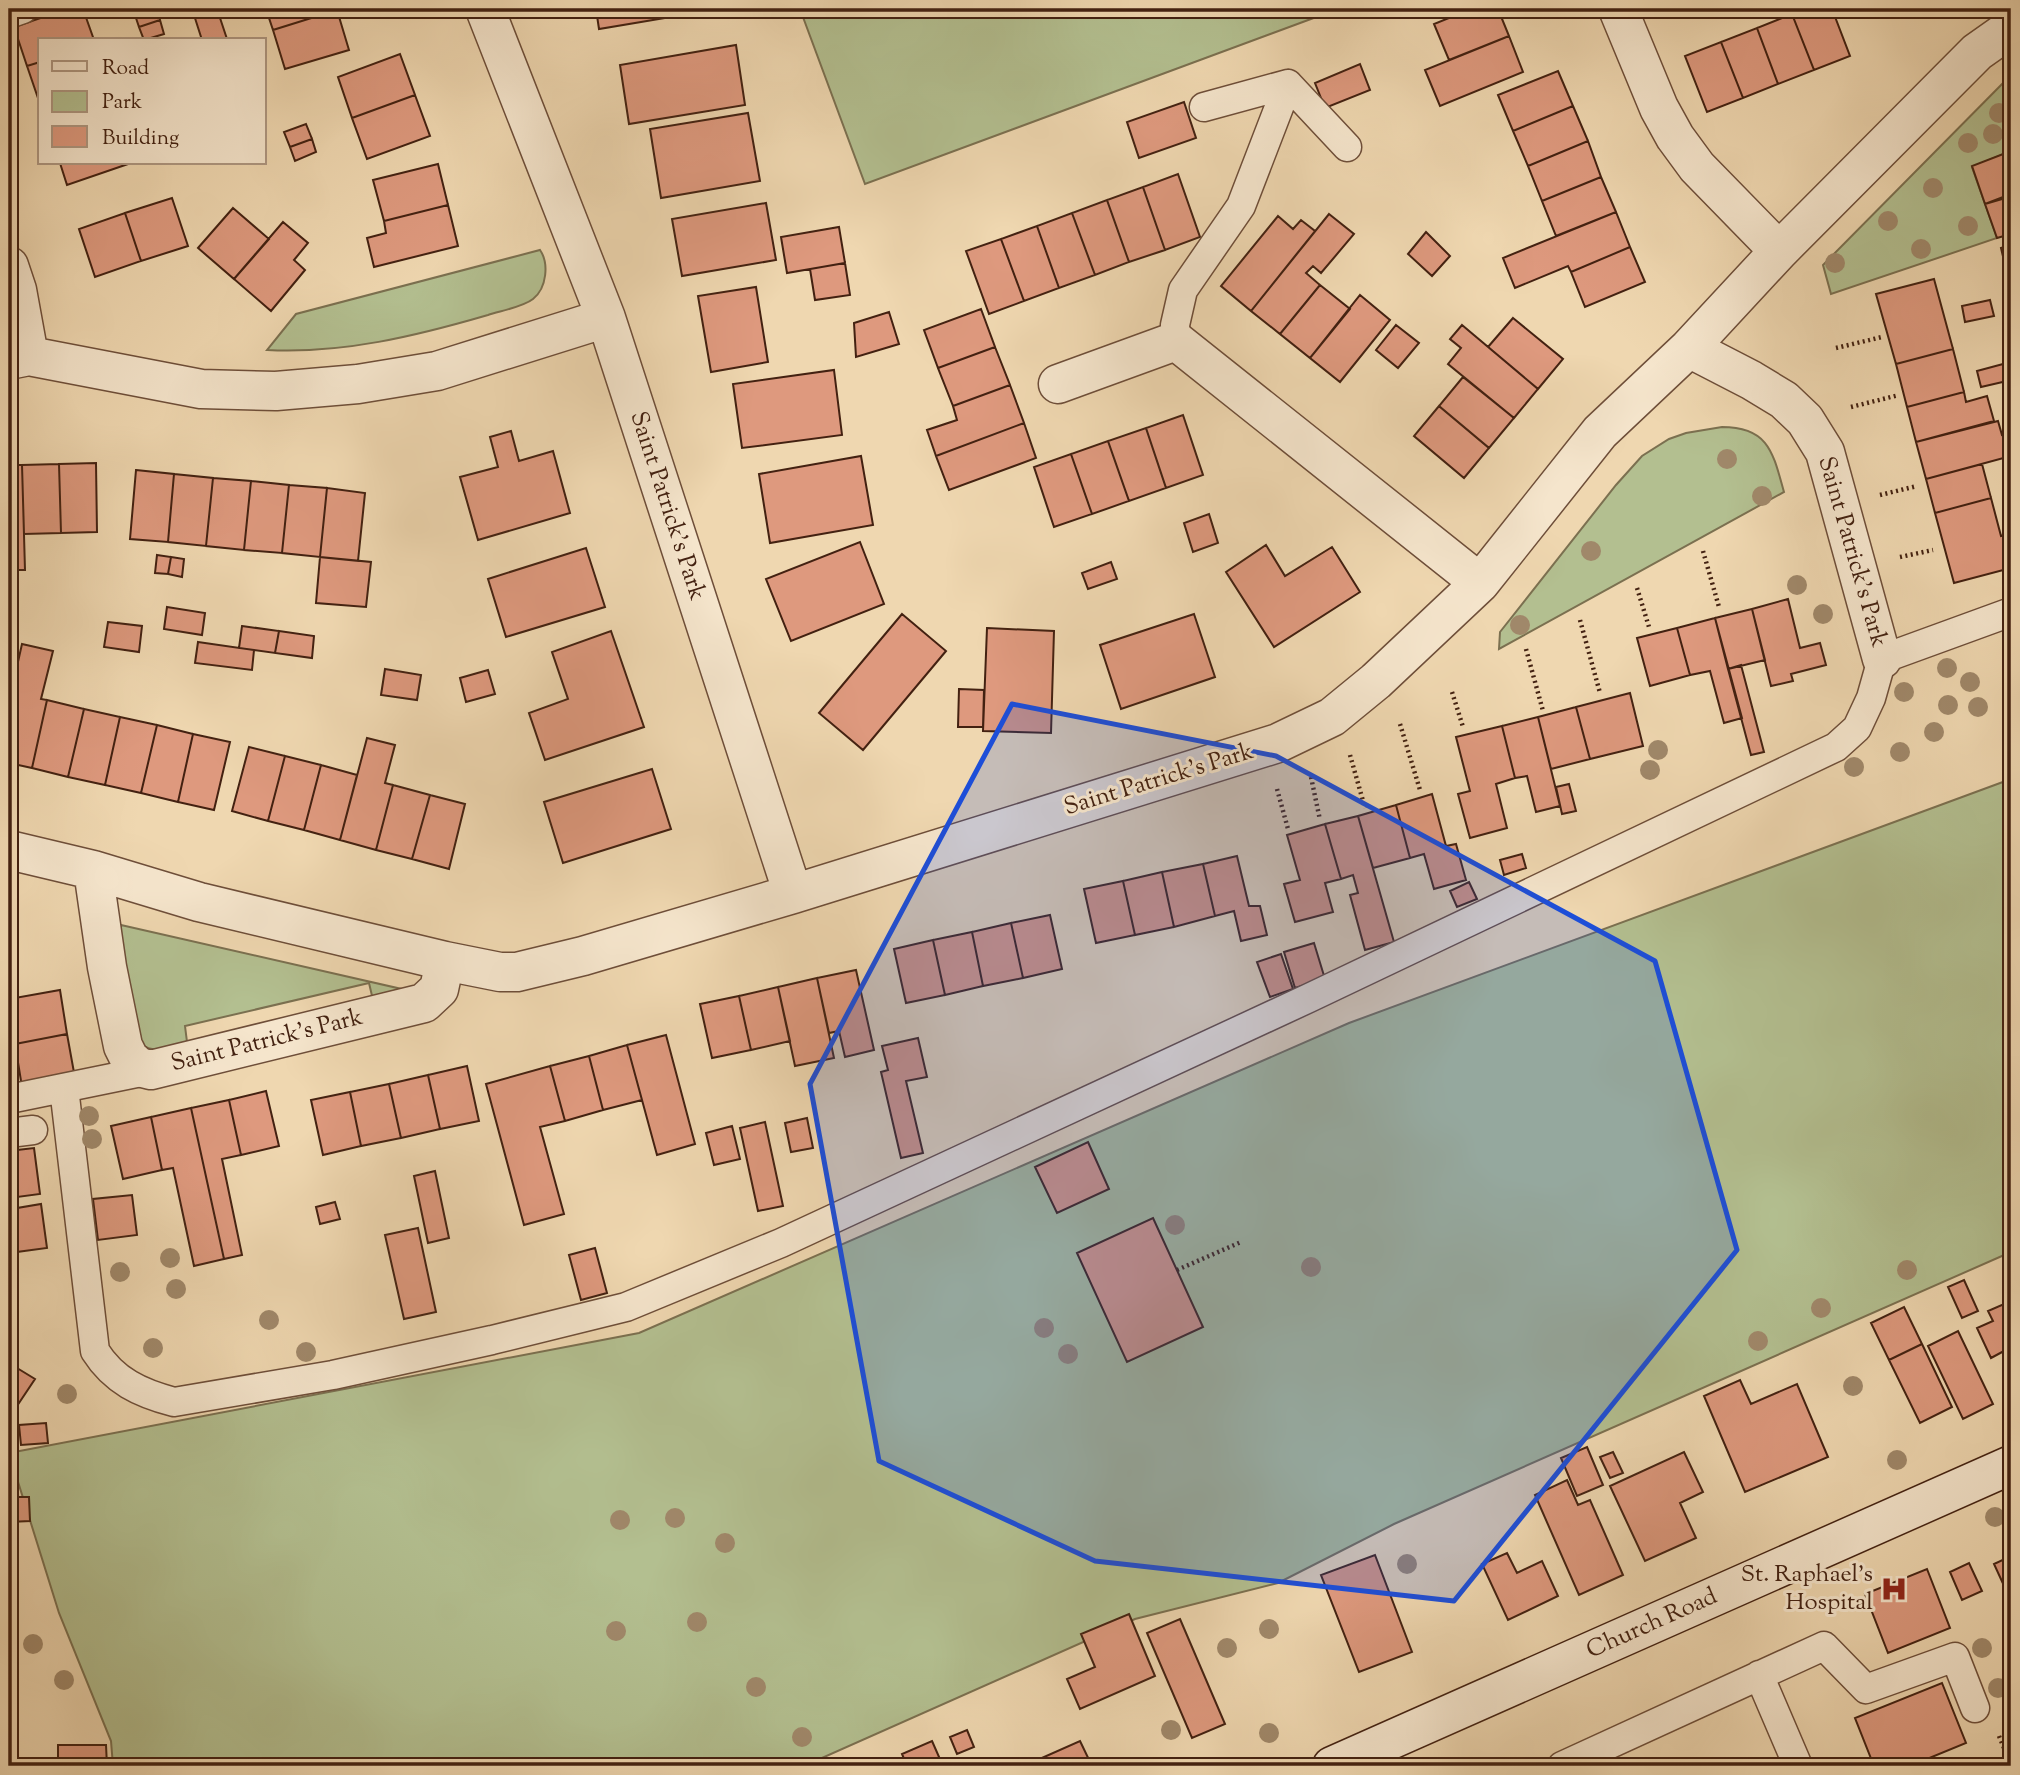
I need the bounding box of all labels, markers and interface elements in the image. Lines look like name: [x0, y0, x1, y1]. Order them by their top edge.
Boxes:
legend: [38, 38, 266, 164]
text: Road: [102, 54, 149, 84]
text: Park: [102, 88, 143, 118]
text: Building: [102, 124, 179, 154]
street label: Saint Patrick's Park: [620, 407, 714, 605]
street label: Saint Patrick's Park: [1809, 453, 1895, 651]
street label: Saint Patrick's Park: [1060, 735, 1258, 825]
street label: Saint Patrick's Park: [167, 1001, 367, 1081]
place label: St. Raphael's Hospital: [1741, 1558, 1873, 1620]
hospital icon: St. Raphael's Hospital: [1879, 1574, 1909, 1604]
street label: Church Road: [1581, 1580, 1723, 1668]

